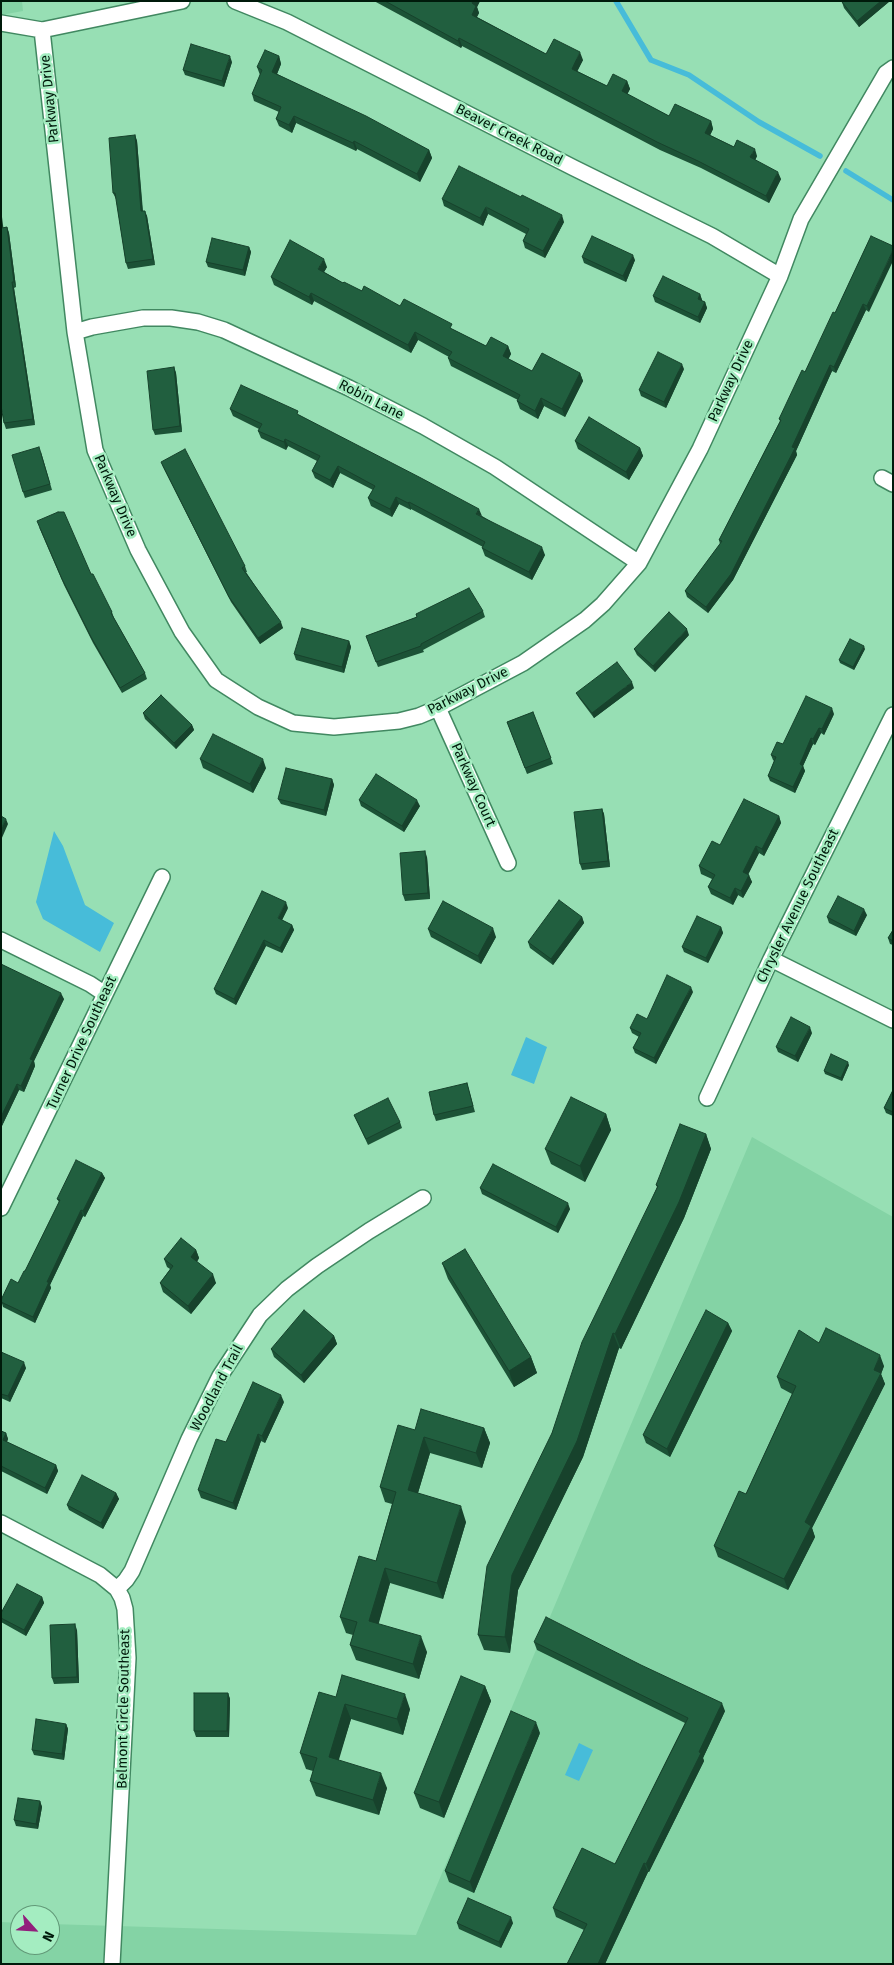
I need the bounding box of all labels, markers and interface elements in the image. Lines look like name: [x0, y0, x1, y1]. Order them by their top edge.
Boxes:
street label: Parkway Drive: [37, 54, 63, 144]
street label: Beaver Creek Road: [453, 101, 565, 169]
street label: Parkway Drive: [705, 337, 757, 425]
street label: Robin Lane: [336, 376, 406, 424]
street label: Parkway Drive: [90, 452, 140, 540]
street label: Parkway Drive: [425, 663, 511, 719]
street label: Parkway Court: [447, 741, 499, 829]
street label: Chrysler Avenue Southeast: [753, 826, 843, 986]
street label: Turner Drive Southeast: [44, 974, 120, 1112]
street label: Woodland Trail: [187, 1342, 247, 1434]
street label: Belmont Circle Southeast: [114, 1629, 134, 1789]
north arrow: [10, 1905, 60, 1955]
text: N: [38, 1928, 58, 1944]

